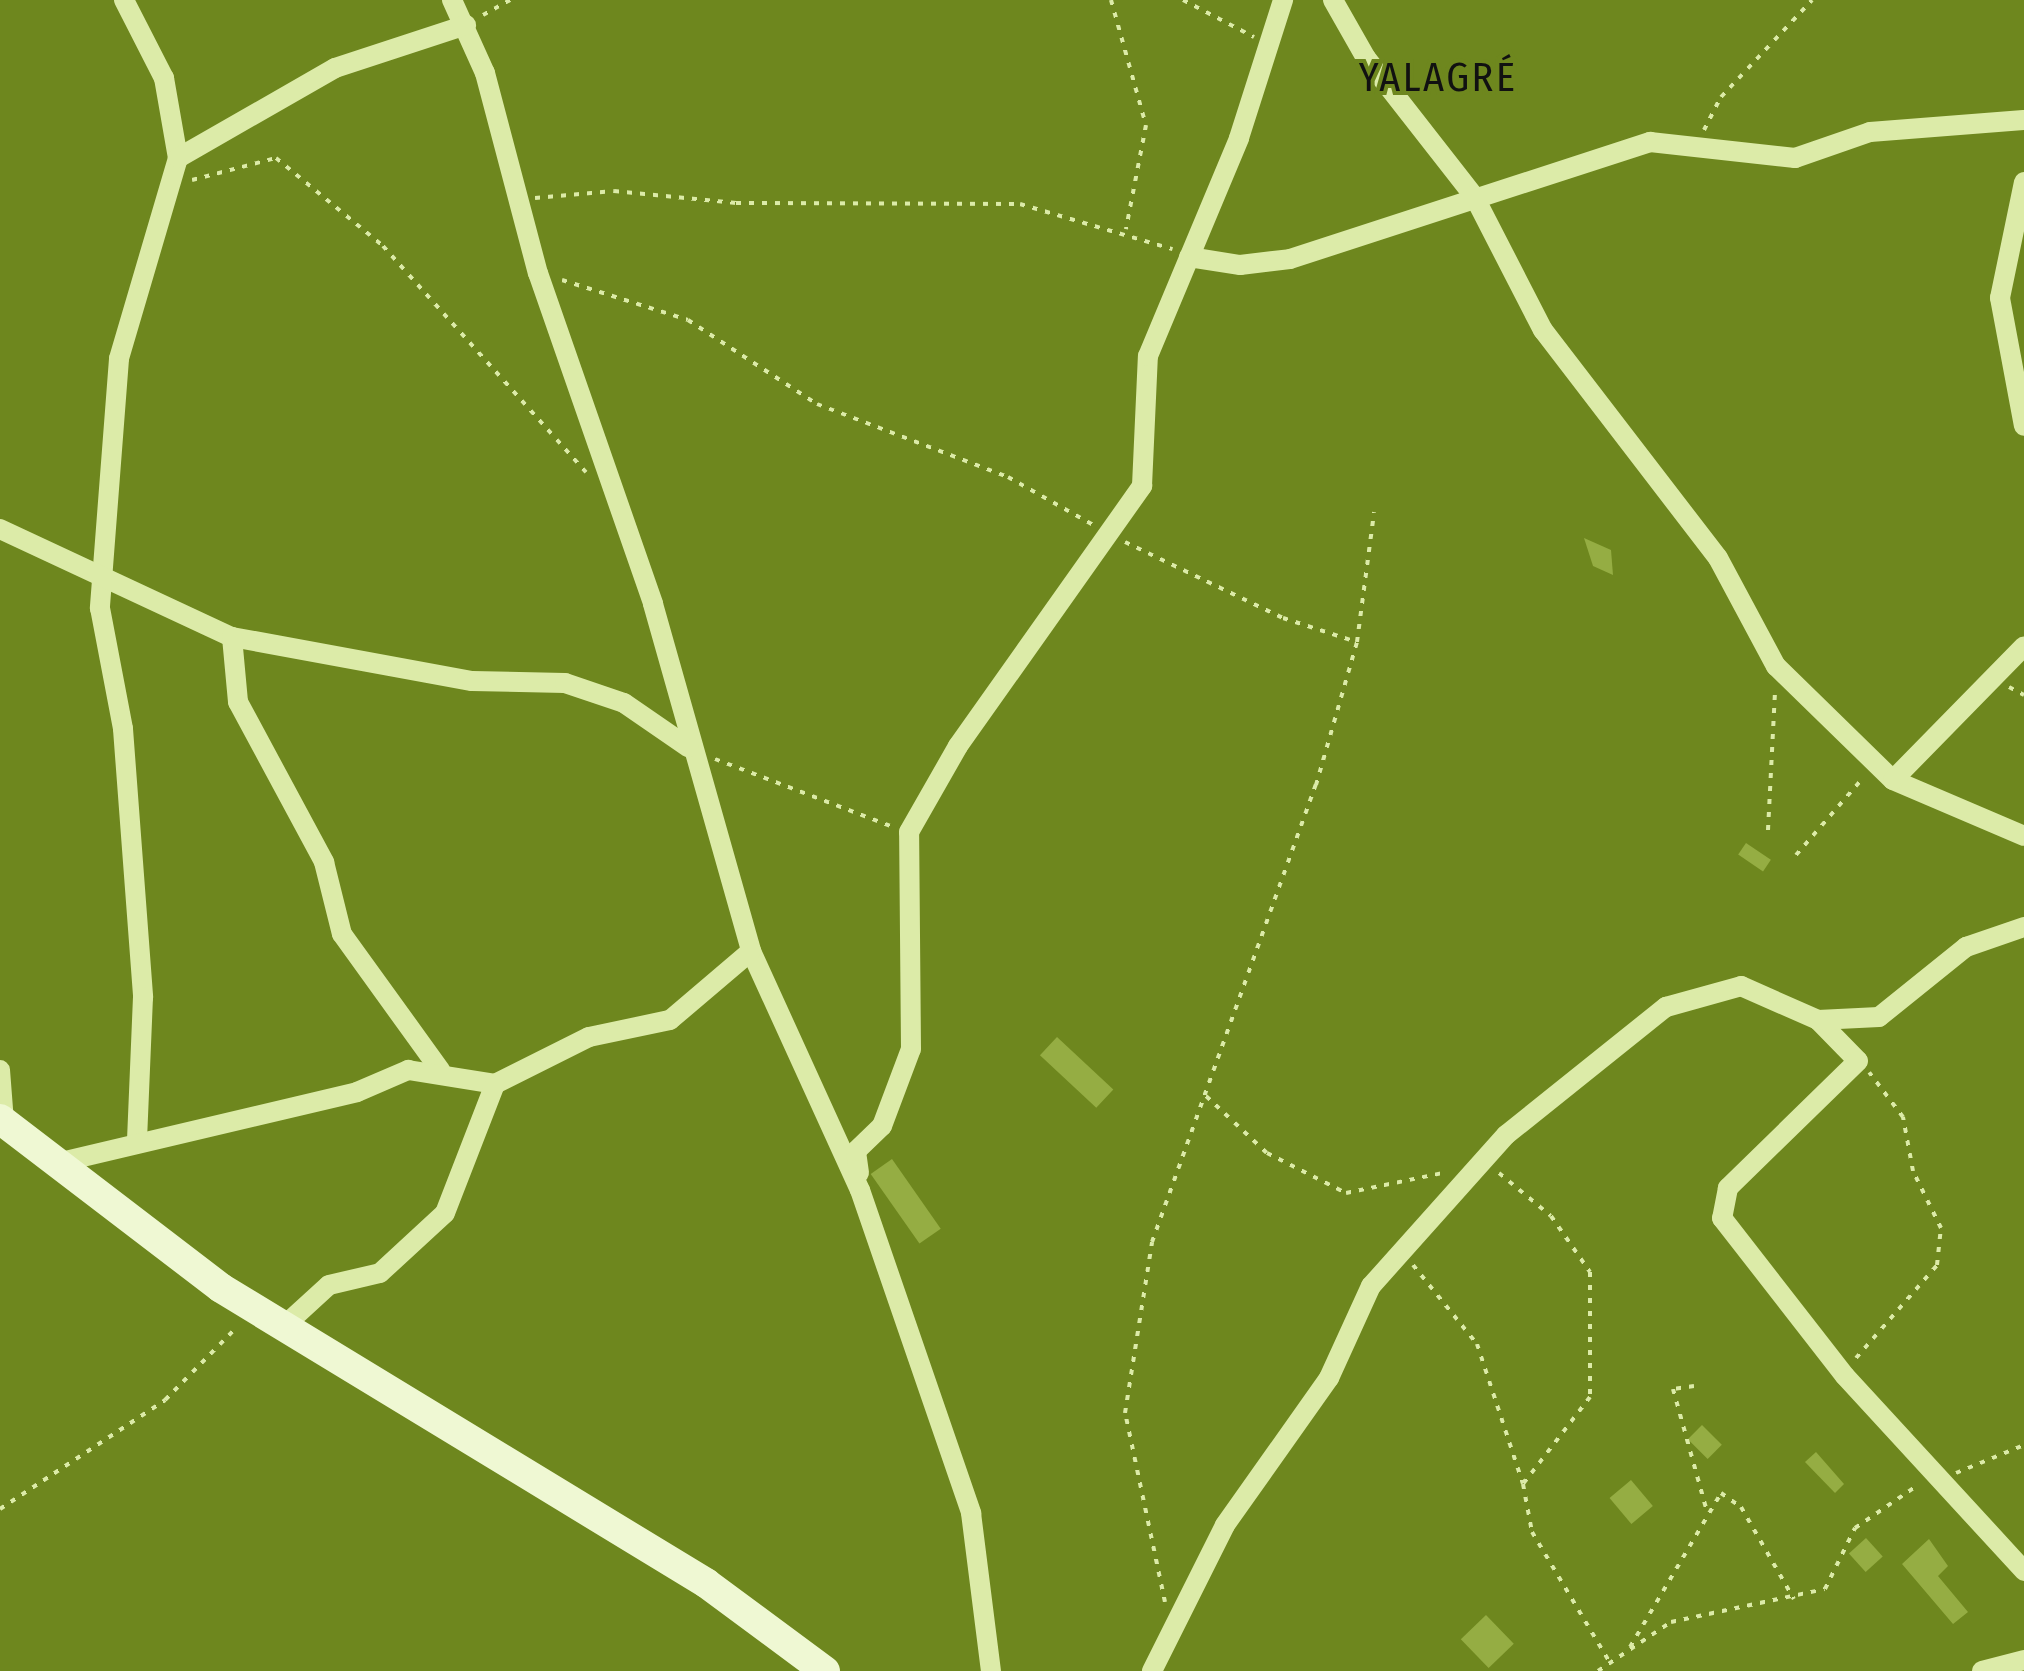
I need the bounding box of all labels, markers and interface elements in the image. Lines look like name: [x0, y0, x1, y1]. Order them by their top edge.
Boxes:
district label: YALAGRÉ: [1359, 54, 1517, 102]

